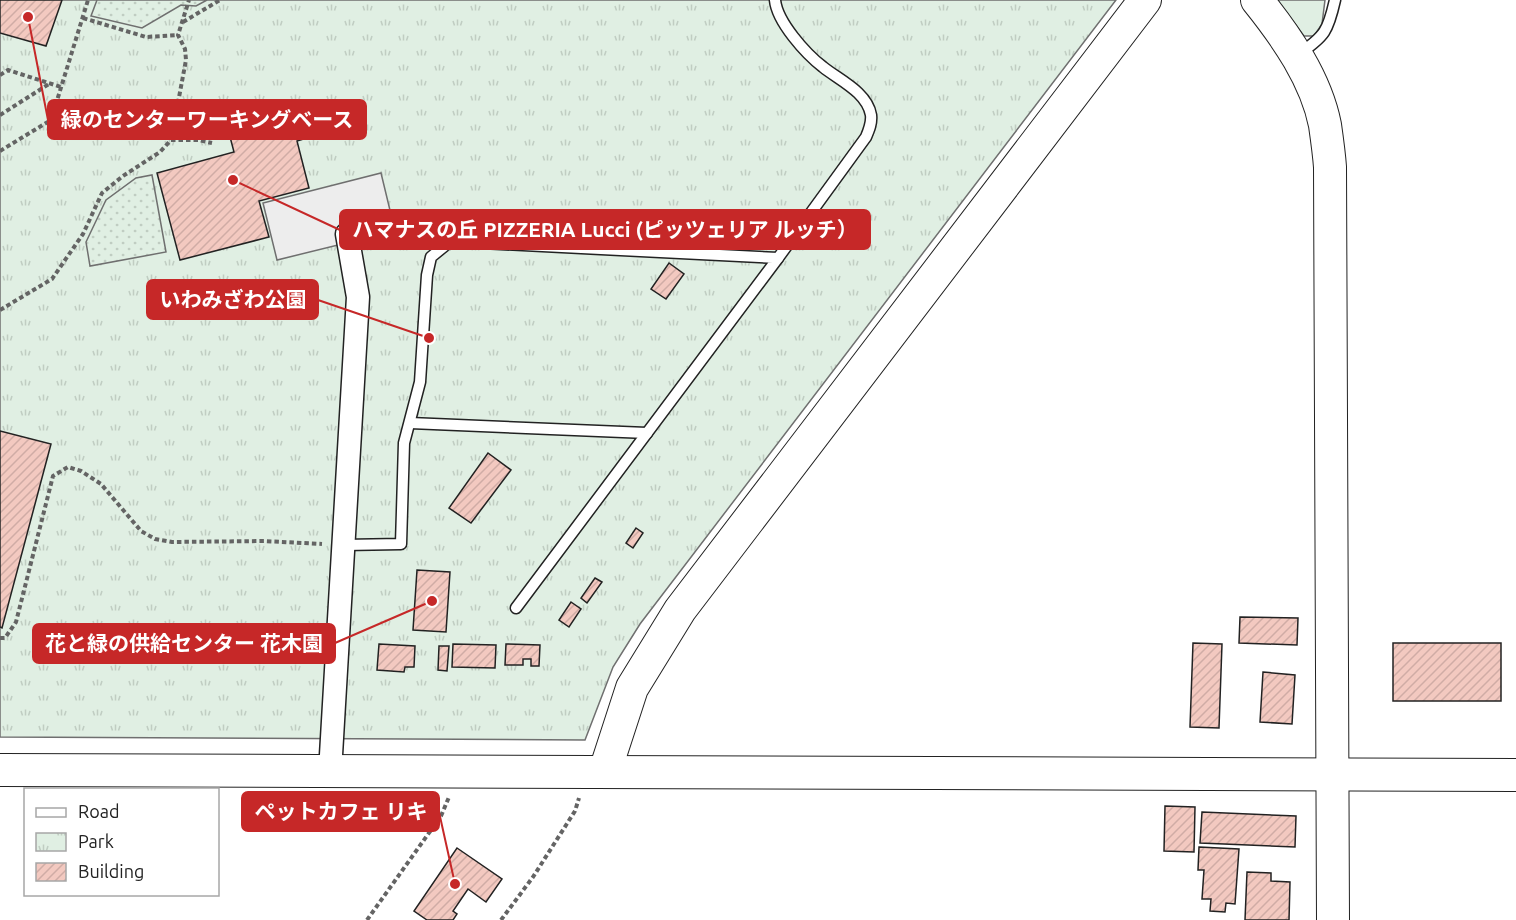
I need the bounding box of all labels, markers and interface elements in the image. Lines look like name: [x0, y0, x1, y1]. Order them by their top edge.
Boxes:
callout: 緑のセンターワーキングベース: [48, 100, 366, 139]
text: 緑のセンターワーキングベース: [61, 107, 353, 131]
callout: ハマナスの丘 PIZZERIA Lucci (ピッツェリア ルッチ）: [340, 210, 870, 249]
text: ハマナスの丘 PIZZERIA Lucci (ピッツェリア ルッチ）: [352, 217, 858, 241]
callout: いわみざわ公園: [147, 280, 318, 319]
text: いわみざわ公園: [160, 287, 307, 311]
callout: 花と緑の供給センター 花木園: [33, 624, 335, 663]
text: 花と緑の供給センター 花木園: [45, 631, 323, 655]
legend: [24, 788, 219, 896]
callout: ペットカフェ リキ: [242, 792, 439, 831]
text: ペットカフェ リキ: [255, 799, 427, 823]
text: Road: [78, 801, 120, 821]
text: Park: [78, 831, 114, 851]
text: Building: [78, 861, 144, 881]

